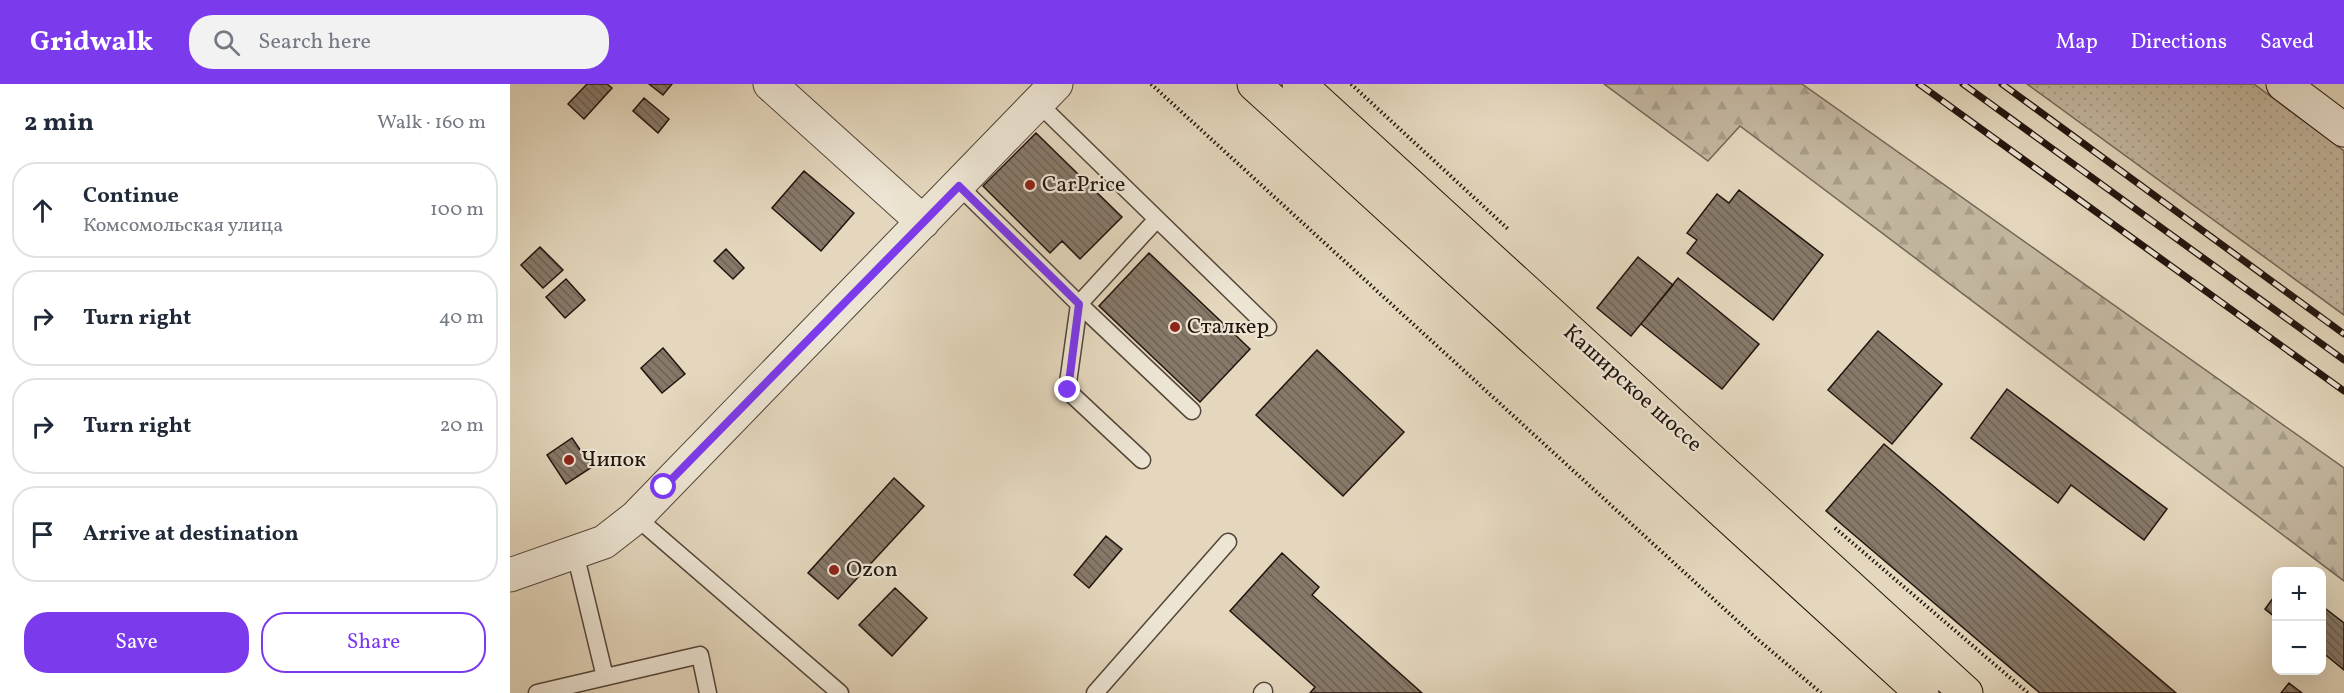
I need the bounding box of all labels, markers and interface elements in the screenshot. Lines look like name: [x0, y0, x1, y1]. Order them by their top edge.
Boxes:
search box: [189, 15, 609, 69]
text: Gridwalk: [30, 23, 153, 62]
icon: search: [210, 26, 243, 59]
text: Search here: [258, 27, 371, 58]
text: Map: [2056, 28, 2098, 57]
text: Directions: [2131, 28, 2227, 57]
text: Saved: [2260, 28, 2314, 57]
text: 2 min: [24, 105, 94, 141]
text: Walk · 160 m: [377, 109, 486, 137]
place label: CarPrice: [1042, 170, 1125, 201]
marker: CarPrice: [1023, 178, 1037, 192]
text: Continue: [83, 181, 179, 212]
icon: ahead: [26, 194, 59, 227]
text: 100 m: [430, 196, 484, 224]
text: Комсомольская улица: [83, 212, 283, 240]
icon: right: [26, 302, 59, 335]
text: Turn right: [83, 303, 191, 334]
text: 40 m: [439, 304, 484, 332]
place label: Сталкер: [1187, 312, 1269, 343]
street label: Каширское шоссе: [1555, 318, 1709, 460]
marker: Сталкер: [1168, 320, 1182, 334]
route end: [1054, 376, 1080, 402]
icon: right: [26, 410, 59, 443]
text: Turn right: [83, 411, 191, 442]
text: 20 m: [440, 412, 484, 440]
place label: Чипок: [581, 445, 646, 476]
marker: Чипок: [562, 453, 576, 467]
route start: [650, 473, 676, 499]
icon: arrive: [26, 518, 59, 551]
text: Arrive at destination: [83, 519, 299, 550]
place label: Ozon: [846, 555, 898, 586]
marker: Ozon: [827, 563, 841, 577]
map controls: [2272, 567, 2326, 675]
button: +: [2272, 567, 2326, 621]
button: Save: [24, 612, 249, 673]
button: Share: [261, 612, 486, 673]
button: −: [2272, 621, 2326, 675]

